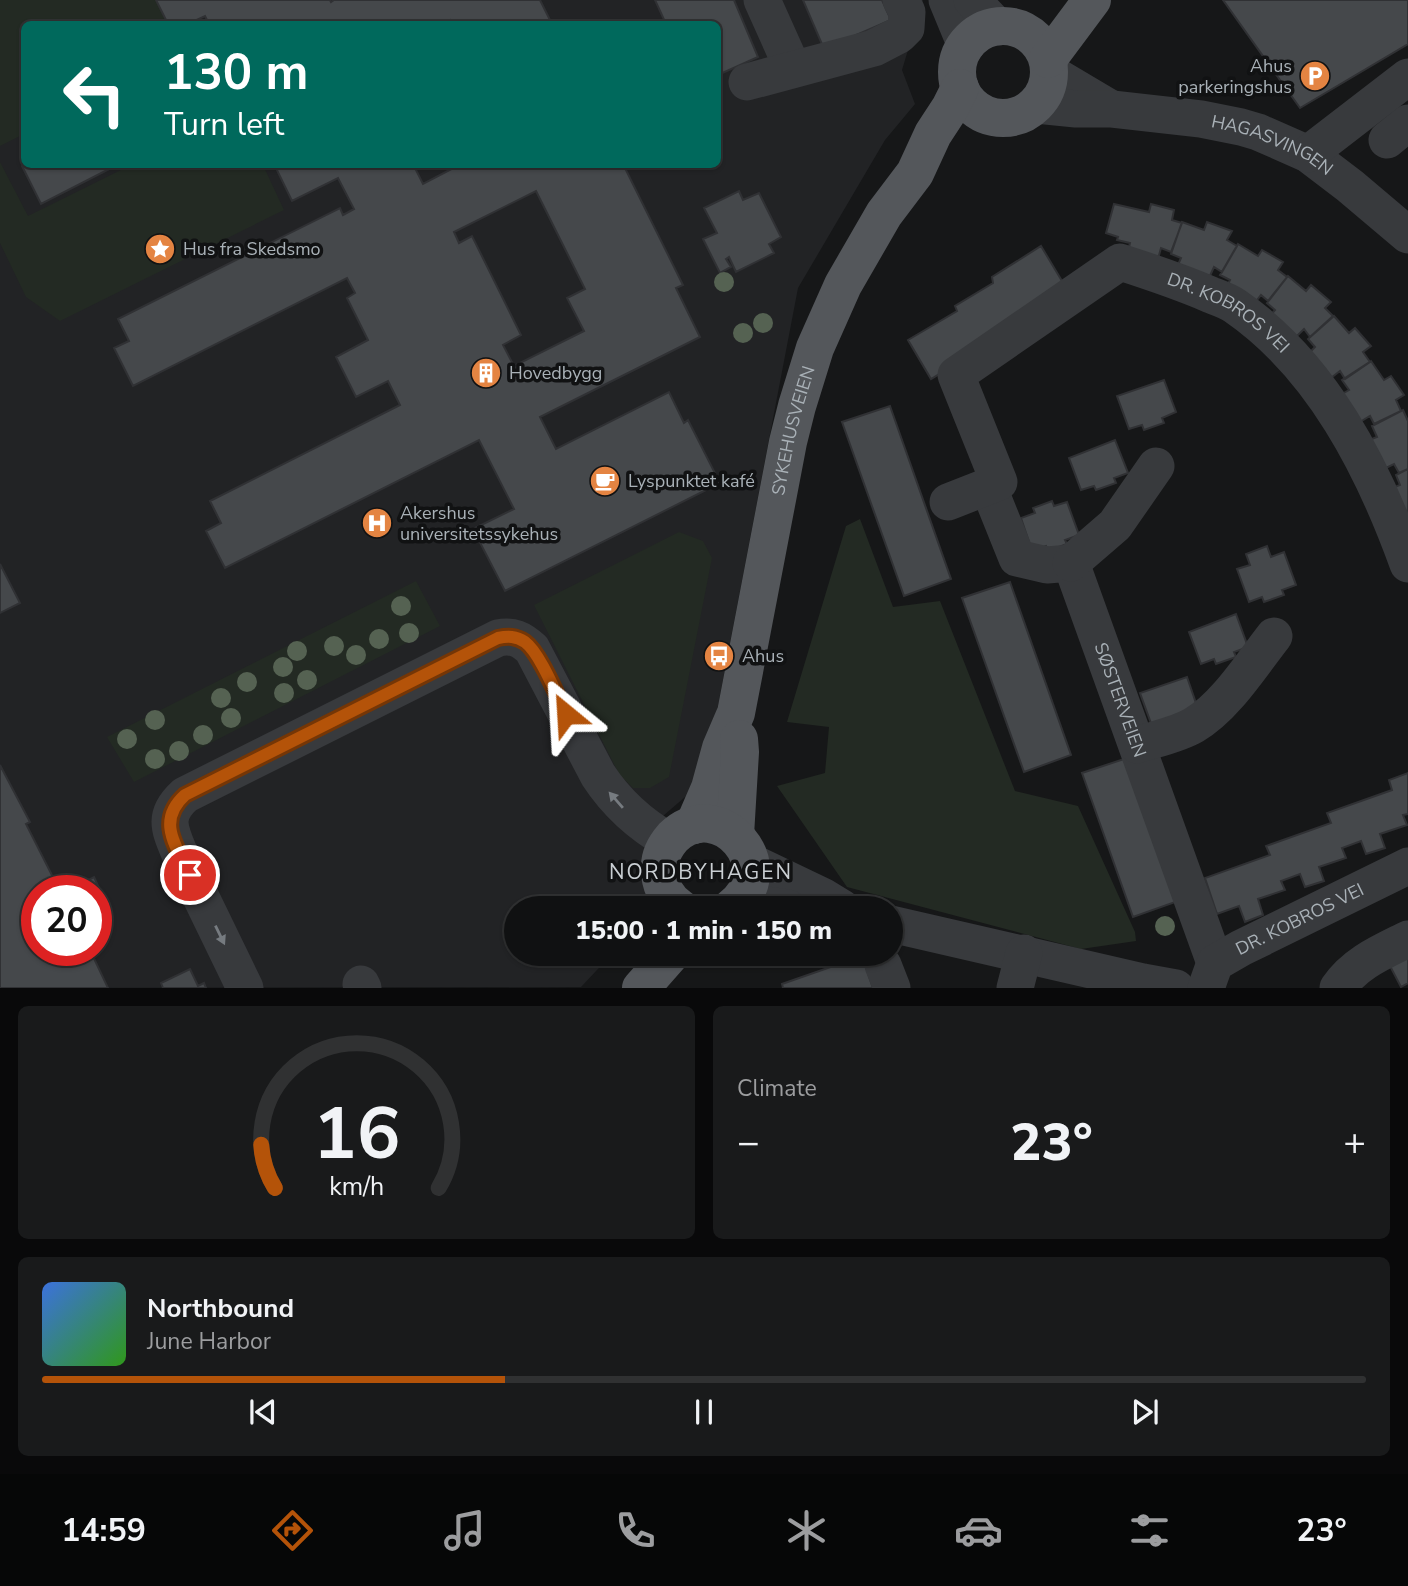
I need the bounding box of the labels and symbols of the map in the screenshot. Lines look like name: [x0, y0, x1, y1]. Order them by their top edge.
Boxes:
place label: Ahus parkeringshus: [1178, 54, 1292, 99]
parking icon: Ahus parkeringshus: [1298, 59, 1332, 93]
street label: HAGASVINGEN: [1209, 109, 1338, 181]
place icon: Hus fra Skedsmo: [143, 232, 177, 266]
place label: Hus fra Skedsmo: [183, 237, 321, 261]
street label: DR. KOBROS VEI: [1164, 267, 1295, 358]
building icon: Hovedbygg: [469, 356, 503, 390]
place label: Hovedbygg: [509, 361, 602, 385]
street label: SYKEHUSVEIEN: [766, 363, 821, 497]
cafe icon: Lyspunktet kafé: [588, 464, 622, 498]
place label: Lyspunktet kafé: [628, 469, 755, 493]
place label: Akershus universitetssykehus: [400, 501, 558, 546]
hospital icon: Akershus universitetssykehus: [360, 506, 394, 540]
bus stop icon: Ahus: [702, 639, 736, 673]
street label: SØSTERVEIEN: [1089, 639, 1152, 761]
place label: Ahus: [742, 644, 784, 668]
position arrow: [529, 677, 603, 751]
one-way arrow: [609, 791, 624, 808]
pin: [160, 845, 220, 905]
district label: NORDBYHAGEN: [609, 858, 793, 886]
speed limit sign: 20: [21, 875, 112, 966]
street label: DR. KOBROS VEI: [1232, 878, 1368, 961]
one-way arrow: [214, 925, 225, 945]

